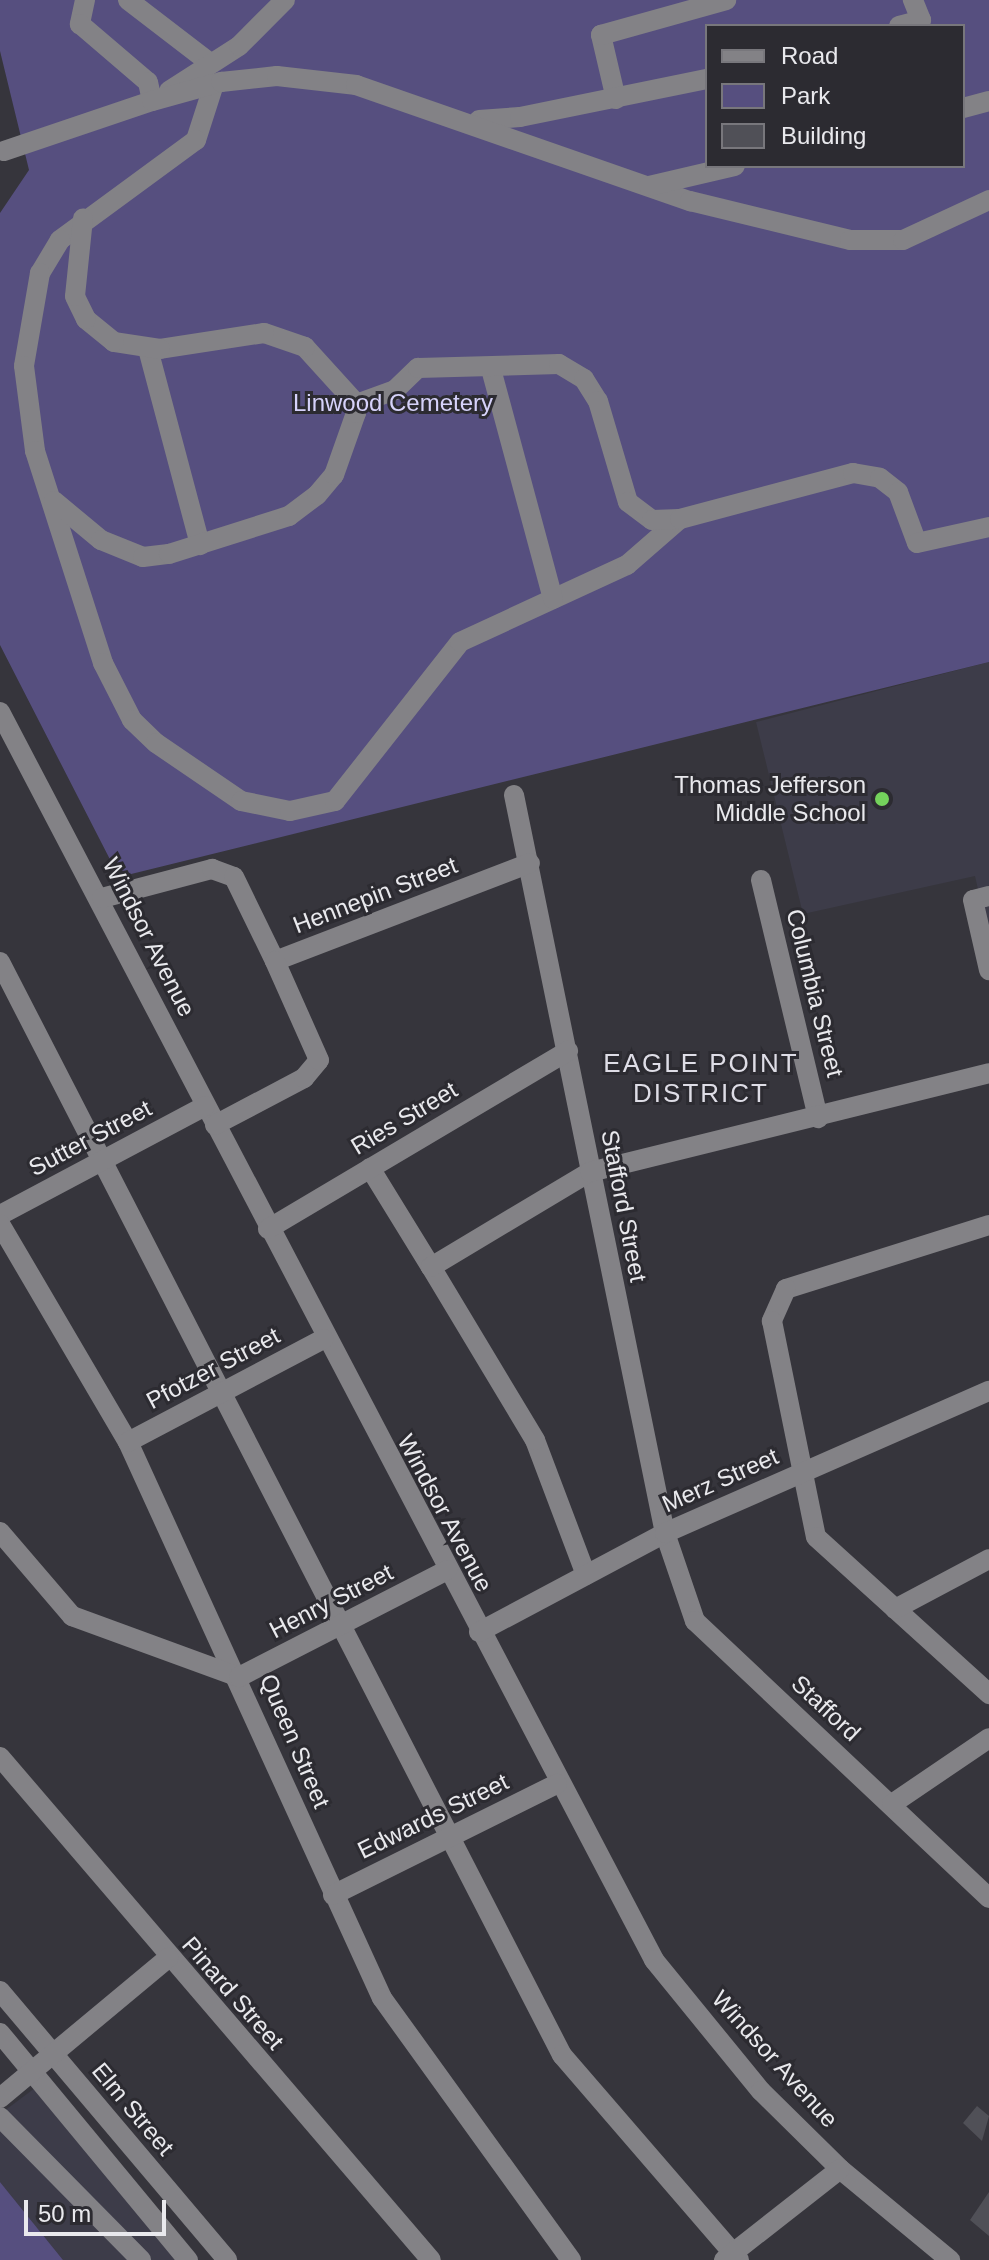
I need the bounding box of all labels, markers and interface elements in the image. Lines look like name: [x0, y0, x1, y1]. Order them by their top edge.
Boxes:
legend: [705, 24, 965, 168]
text: Road: [781, 42, 838, 69]
text: Park: [781, 82, 830, 109]
text: Building: [781, 122, 866, 149]
park label: Linwood Cemetery: [293, 389, 493, 417]
place label: Thomas Jefferson Middle School: [674, 771, 866, 827]
marker: Thomas Jefferson Middle School: [873, 790, 891, 808]
street label: Hennepin Street: [289, 850, 461, 940]
street label: Windsor Avenue: [96, 852, 202, 1022]
street label: Columbia Street: [780, 906, 850, 1080]
district label: EAGLE POINT DISTRICT: [603, 1048, 799, 1110]
street label: Ries Street: [346, 1075, 462, 1161]
street label: Sutter Street: [24, 1094, 156, 1182]
street label: Stafford Street: [595, 1128, 653, 1284]
street label: Pfotzer Street: [141, 1321, 285, 1415]
street label: Windsor Avenue: [391, 1429, 499, 1597]
street label: Merz Street: [657, 1442, 783, 1518]
street label: Henry Street: [264, 1558, 398, 1644]
street label: Stafford: [786, 1669, 866, 1747]
street label: Queen Street: [254, 1670, 336, 1812]
street label: Edwards Street: [353, 1767, 513, 1865]
street label: Pinard Street: [176, 1931, 290, 2055]
street label: Windsor Avenue: [706, 1984, 844, 2134]
street label: Elm Street: [86, 2057, 180, 2161]
scale bar: [28, 2184, 170, 2234]
text: 50 m: [38, 2200, 91, 2227]

